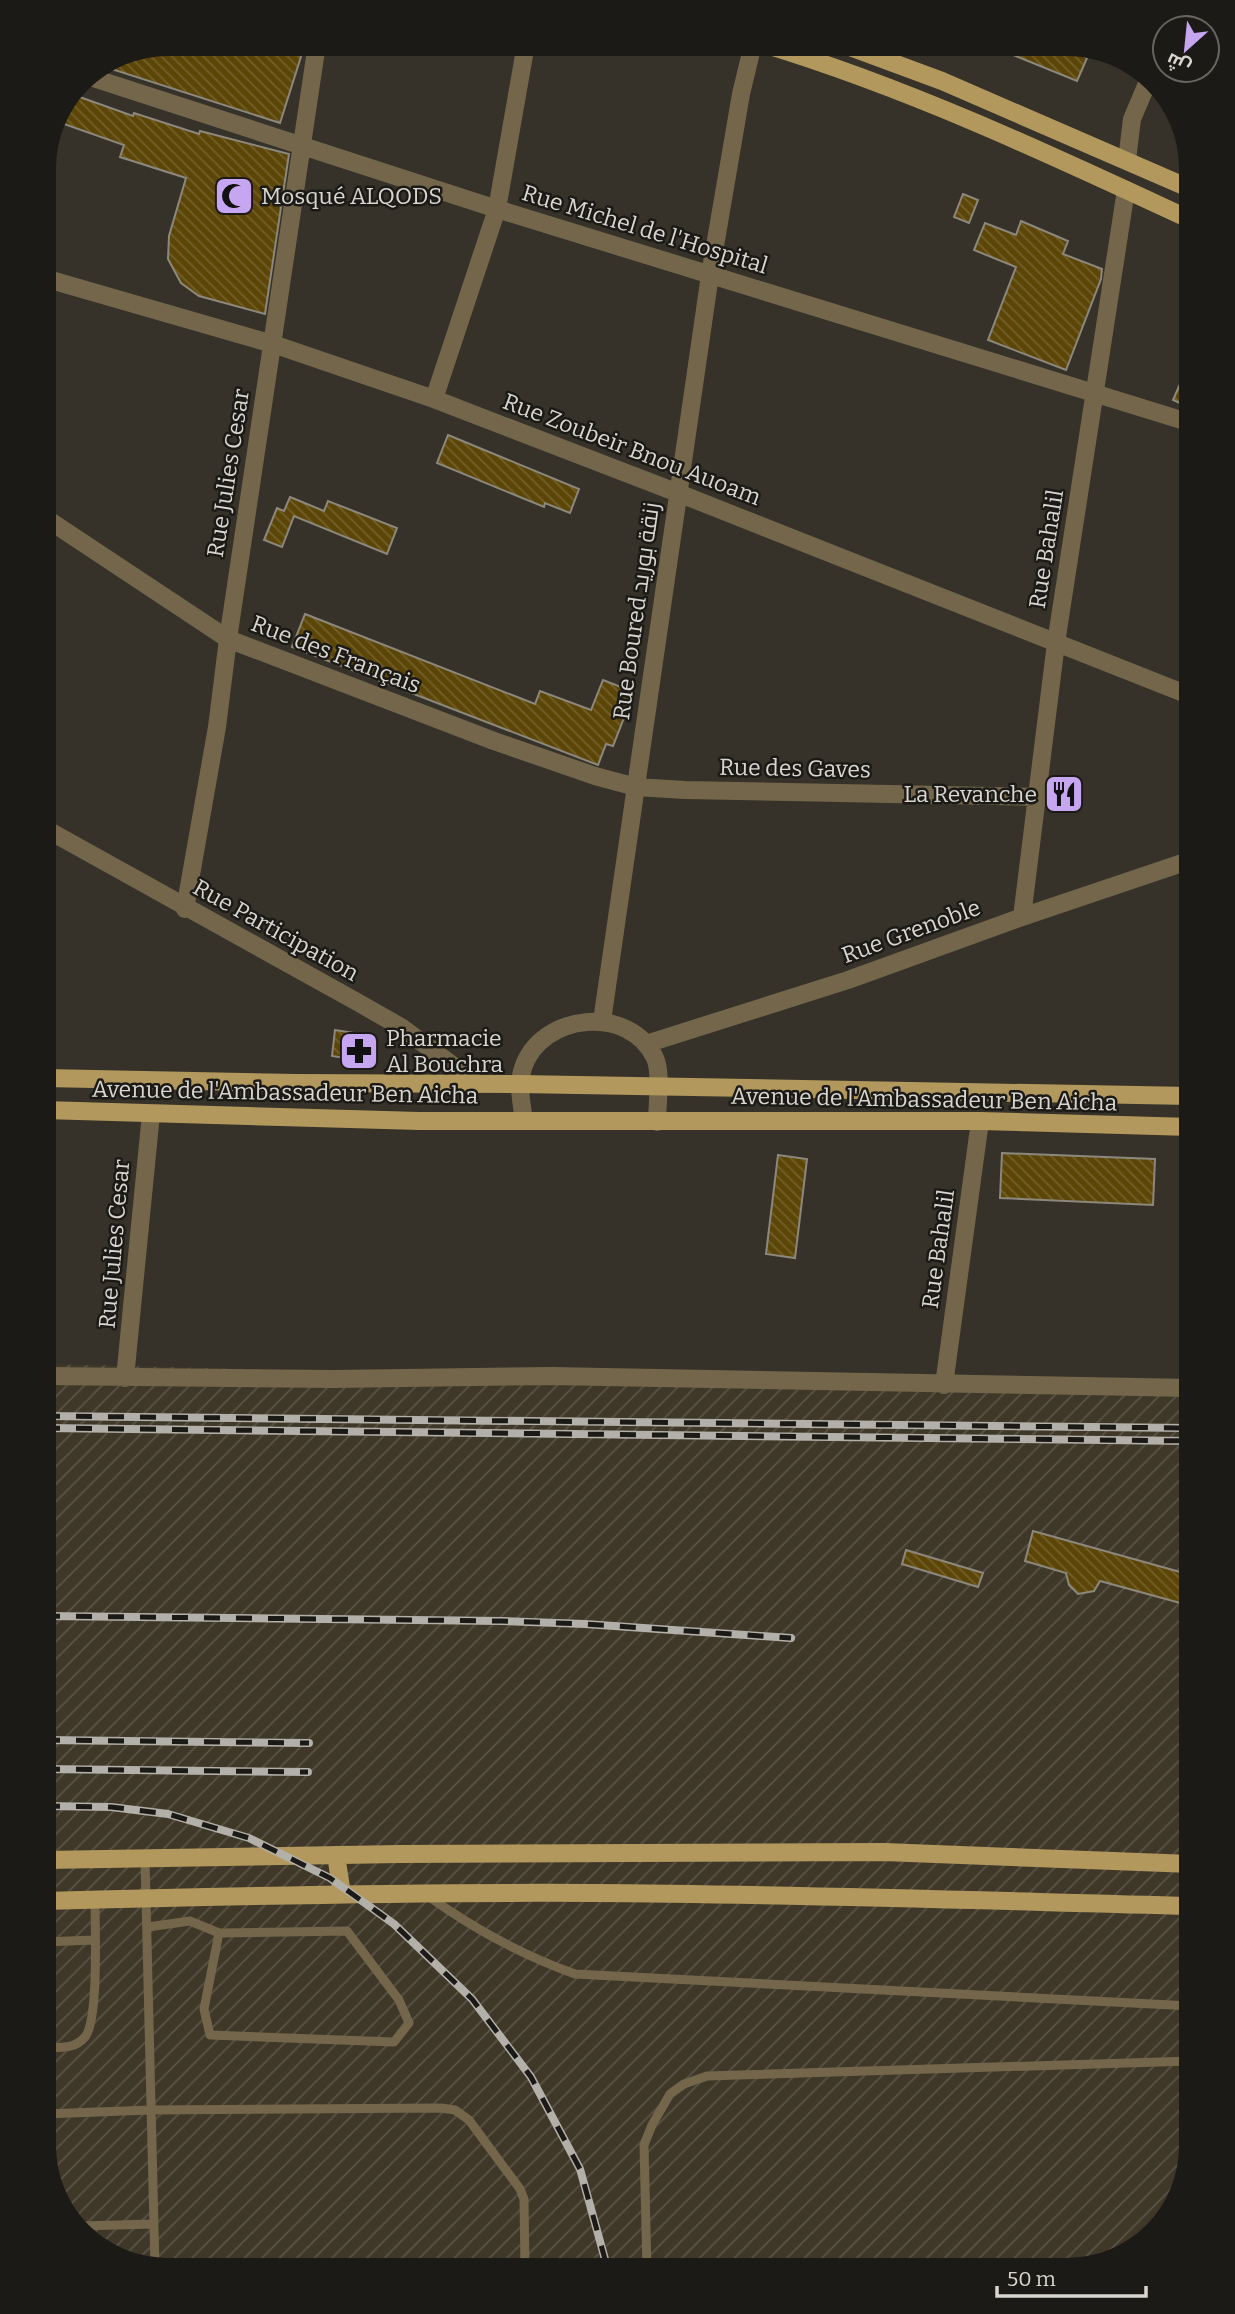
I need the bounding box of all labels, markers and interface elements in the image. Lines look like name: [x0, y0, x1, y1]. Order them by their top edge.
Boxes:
north arrow: [1151, 14, 1221, 84]
text: ش: [1162, 48, 1195, 79]
mosque icon: Mosqué ALQODS: [213, 175, 255, 217]
street label: Rue Michel de l'Hospital: [519, 178, 772, 280]
place label: Mosqué ALQODS: [261, 182, 442, 210]
street label: Rue Julies Cesar: [201, 387, 255, 559]
street label: Rue Zoubeir Bnou Auoam: [499, 387, 765, 511]
street label: Rue Bahalil: [1023, 487, 1069, 610]
street label: Rue Boured زنقة بوريد: [607, 500, 665, 722]
street label: Rue des Français: [247, 609, 425, 699]
street label: Rue des Gaves: [719, 753, 871, 783]
restaurant icon: La Revanche: [1043, 773, 1085, 815]
place label: La Revanche: [904, 780, 1037, 808]
street label: Rue Participation: [188, 873, 364, 987]
street label: Rue Grenoble: [838, 893, 984, 969]
place label: Pharmacie Al Bouchra: [386, 1024, 503, 1078]
pharmacy icon: Pharmacie Al Bouchra: [338, 1030, 380, 1072]
street label: Avenue de l'Ambassadeur Ben Aicha: [92, 1075, 479, 1109]
street label: Avenue de l'Ambassadeur Ben Aicha: [731, 1082, 1118, 1116]
street label: Rue Julies Cesar: [93, 1158, 135, 1330]
street label: Rue Bahalil: [916, 1187, 960, 1310]
scale bar: [997, 2254, 1146, 2298]
text: 50 m: [1007, 2266, 1056, 2292]

